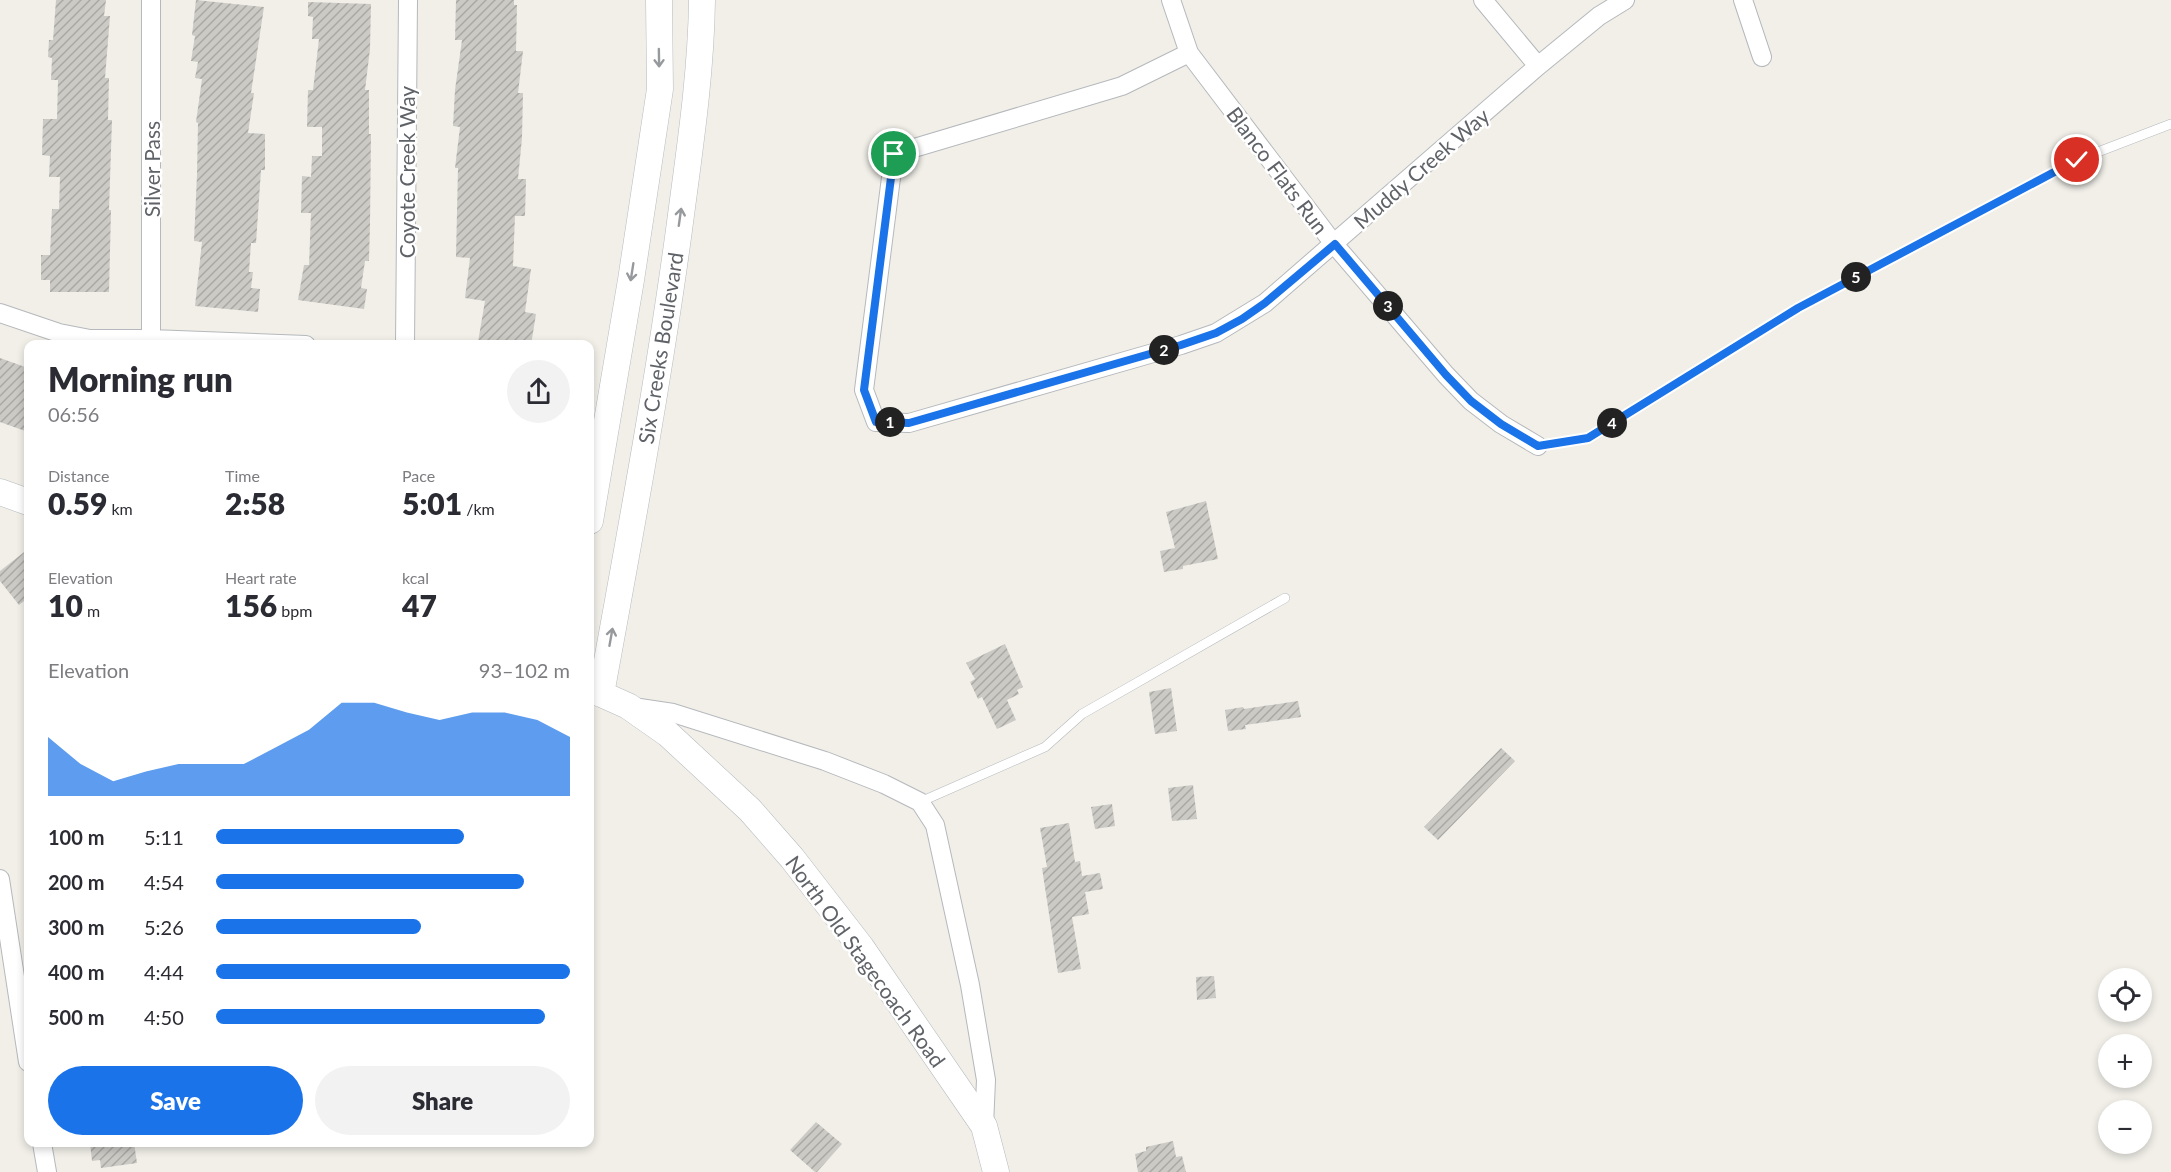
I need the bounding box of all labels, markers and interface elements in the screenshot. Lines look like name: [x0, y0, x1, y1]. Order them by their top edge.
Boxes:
one-way arrow: [653, 48, 665, 68]
street label: Coyote Creek Way: [394, 86, 419, 258]
street label: Blanco Flats Run: [1222, 102, 1334, 238]
street label: Muddy Creek Way: [1348, 102, 1494, 234]
street label: Silver Pass: [139, 121, 164, 217]
pin: [868, 128, 919, 179]
pin: [2051, 134, 2102, 185]
icon: arrive: [877, 137, 910, 170]
icon: check: [2060, 143, 2093, 176]
one-way arrow: [675, 207, 686, 227]
street label: Six Creeks Boulevard: [633, 250, 687, 446]
one-way arrow: [626, 262, 637, 282]
pin: 5: [1841, 262, 1871, 292]
text: 5: [1851, 267, 1861, 286]
pin: 3: [1373, 291, 1403, 321]
text: 3: [1383, 296, 1393, 315]
pin: 2: [1149, 335, 1179, 365]
text: 2: [1159, 340, 1169, 359]
text: Morning run: [48, 359, 233, 399]
button: share: [507, 360, 570, 423]
text: 06:56: [48, 402, 99, 426]
pin: 1: [875, 407, 905, 437]
pin: 4: [1597, 408, 1627, 438]
text: 1: [885, 412, 895, 431]
text: 4: [1607, 413, 1617, 432]
text: Distance: [48, 466, 109, 485]
text: Time: [225, 466, 260, 485]
text: Pace: [402, 466, 435, 485]
text: 0.59: [48, 485, 107, 521]
text: 2:58: [225, 485, 285, 521]
text: 5:01: [402, 485, 462, 521]
text: km: [107, 499, 133, 518]
text: /km: [462, 499, 495, 518]
text: Elevation: [48, 568, 113, 587]
text: Heart rate: [225, 568, 297, 587]
text: kcal: [402, 568, 429, 587]
text: 10: [48, 587, 83, 623]
text: 156: [225, 587, 277, 623]
text: 47: [402, 587, 437, 623]
text: m: [83, 601, 100, 620]
text: bpm: [277, 601, 312, 620]
one-way arrow: [606, 628, 617, 647]
text: Elevation: [48, 658, 129, 682]
text: 93–102 m: [479, 658, 570, 682]
text: 100 m: [48, 825, 104, 849]
text: 5:11: [144, 825, 184, 849]
street label: North Old Stagecoach Road: [781, 850, 951, 1072]
text: 200 m: [48, 870, 104, 894]
text: 4:54: [144, 870, 184, 894]
text: 300 m: [48, 915, 104, 939]
text: 5:26: [144, 915, 184, 939]
text: 400 m: [48, 960, 104, 984]
text: 4:44: [144, 960, 184, 984]
map controls: [2098, 968, 2152, 1154]
button: locate: [2098, 968, 2152, 1022]
text: 500 m: [48, 1005, 104, 1029]
text: 4:50: [144, 1005, 184, 1029]
button: +: [2098, 1034, 2152, 1088]
button: Save: [48, 1066, 303, 1135]
button: Share: [315, 1066, 570, 1135]
button: −: [2098, 1100, 2152, 1154]

